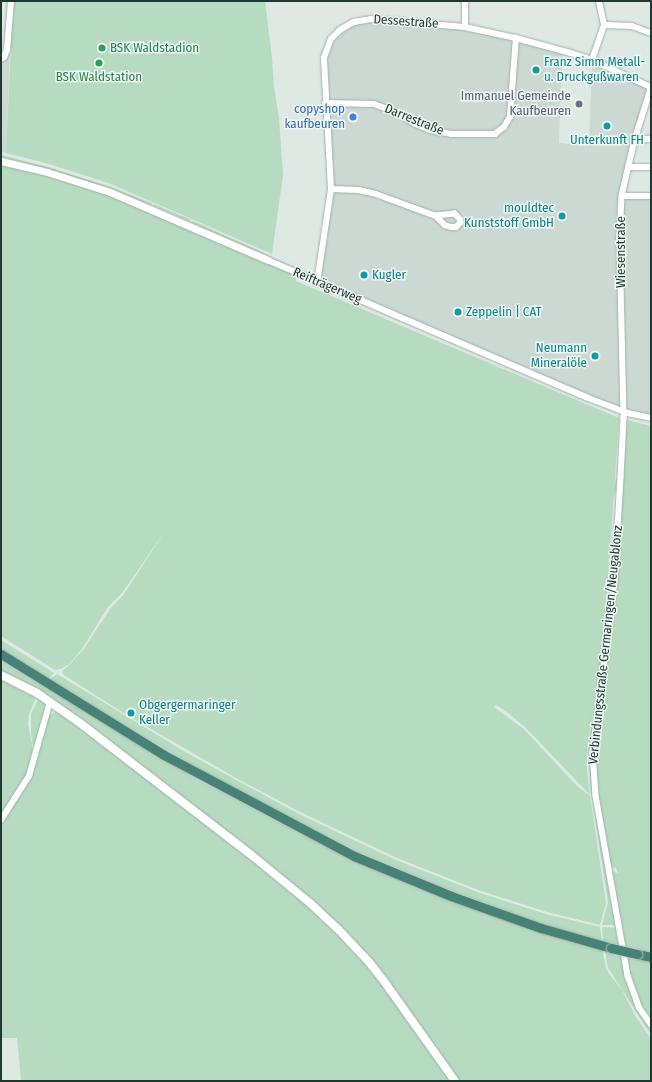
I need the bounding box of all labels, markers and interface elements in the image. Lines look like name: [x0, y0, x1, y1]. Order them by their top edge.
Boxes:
street label: Dessestraße: [373, 12, 439, 32]
place label: BSK Waldstadion: [110, 40, 199, 56]
marker: BSK Waldstadion: [97, 43, 107, 53]
place label: Franz Simm Metall- u. Druckgußwaren: [544, 55, 645, 86]
marker: BSK Waldstation: [94, 58, 104, 68]
marker: Franz Simm Metall- u. Druckgußwaren: [531, 65, 541, 75]
place label: BSK Waldstation: [56, 69, 142, 85]
place label: Immanuel Gemeinde Kaufbeuren: [461, 89, 571, 120]
marker: Immanuel Gemeinde Kaufbeuren: [574, 99, 584, 109]
street label: Darrestraße: [382, 101, 446, 139]
place label: copyshop kaufbeuren: [284, 102, 345, 133]
marker: copyshop kaufbeuren: [348, 112, 358, 122]
marker: Unterkunft FH: [602, 121, 612, 131]
place label: Unterkunft FH: [570, 132, 644, 148]
place label: mouldtec Kunststoff GmbH: [464, 201, 554, 232]
marker: mouldtec Kunststoff GmbH: [557, 211, 567, 221]
street label: Wiesenstraße: [613, 216, 629, 288]
street label: Reifträgerweg: [290, 265, 364, 307]
place label: Kugler: [372, 267, 406, 283]
marker: Kugler: [359, 270, 369, 280]
place label: Zeppelin | CAT: [466, 304, 542, 320]
marker: Zeppelin | CAT: [453, 307, 463, 317]
place label: Neumann Mineralöle: [531, 341, 587, 372]
marker: Neumann Mineralöle: [590, 351, 600, 361]
street label: Verbindungsstraße Germaringen/Neugablonz: [586, 525, 626, 765]
place label: Obgergermaringer Keller: [139, 698, 236, 729]
marker: Obgergermaringer Keller: [126, 708, 136, 718]

